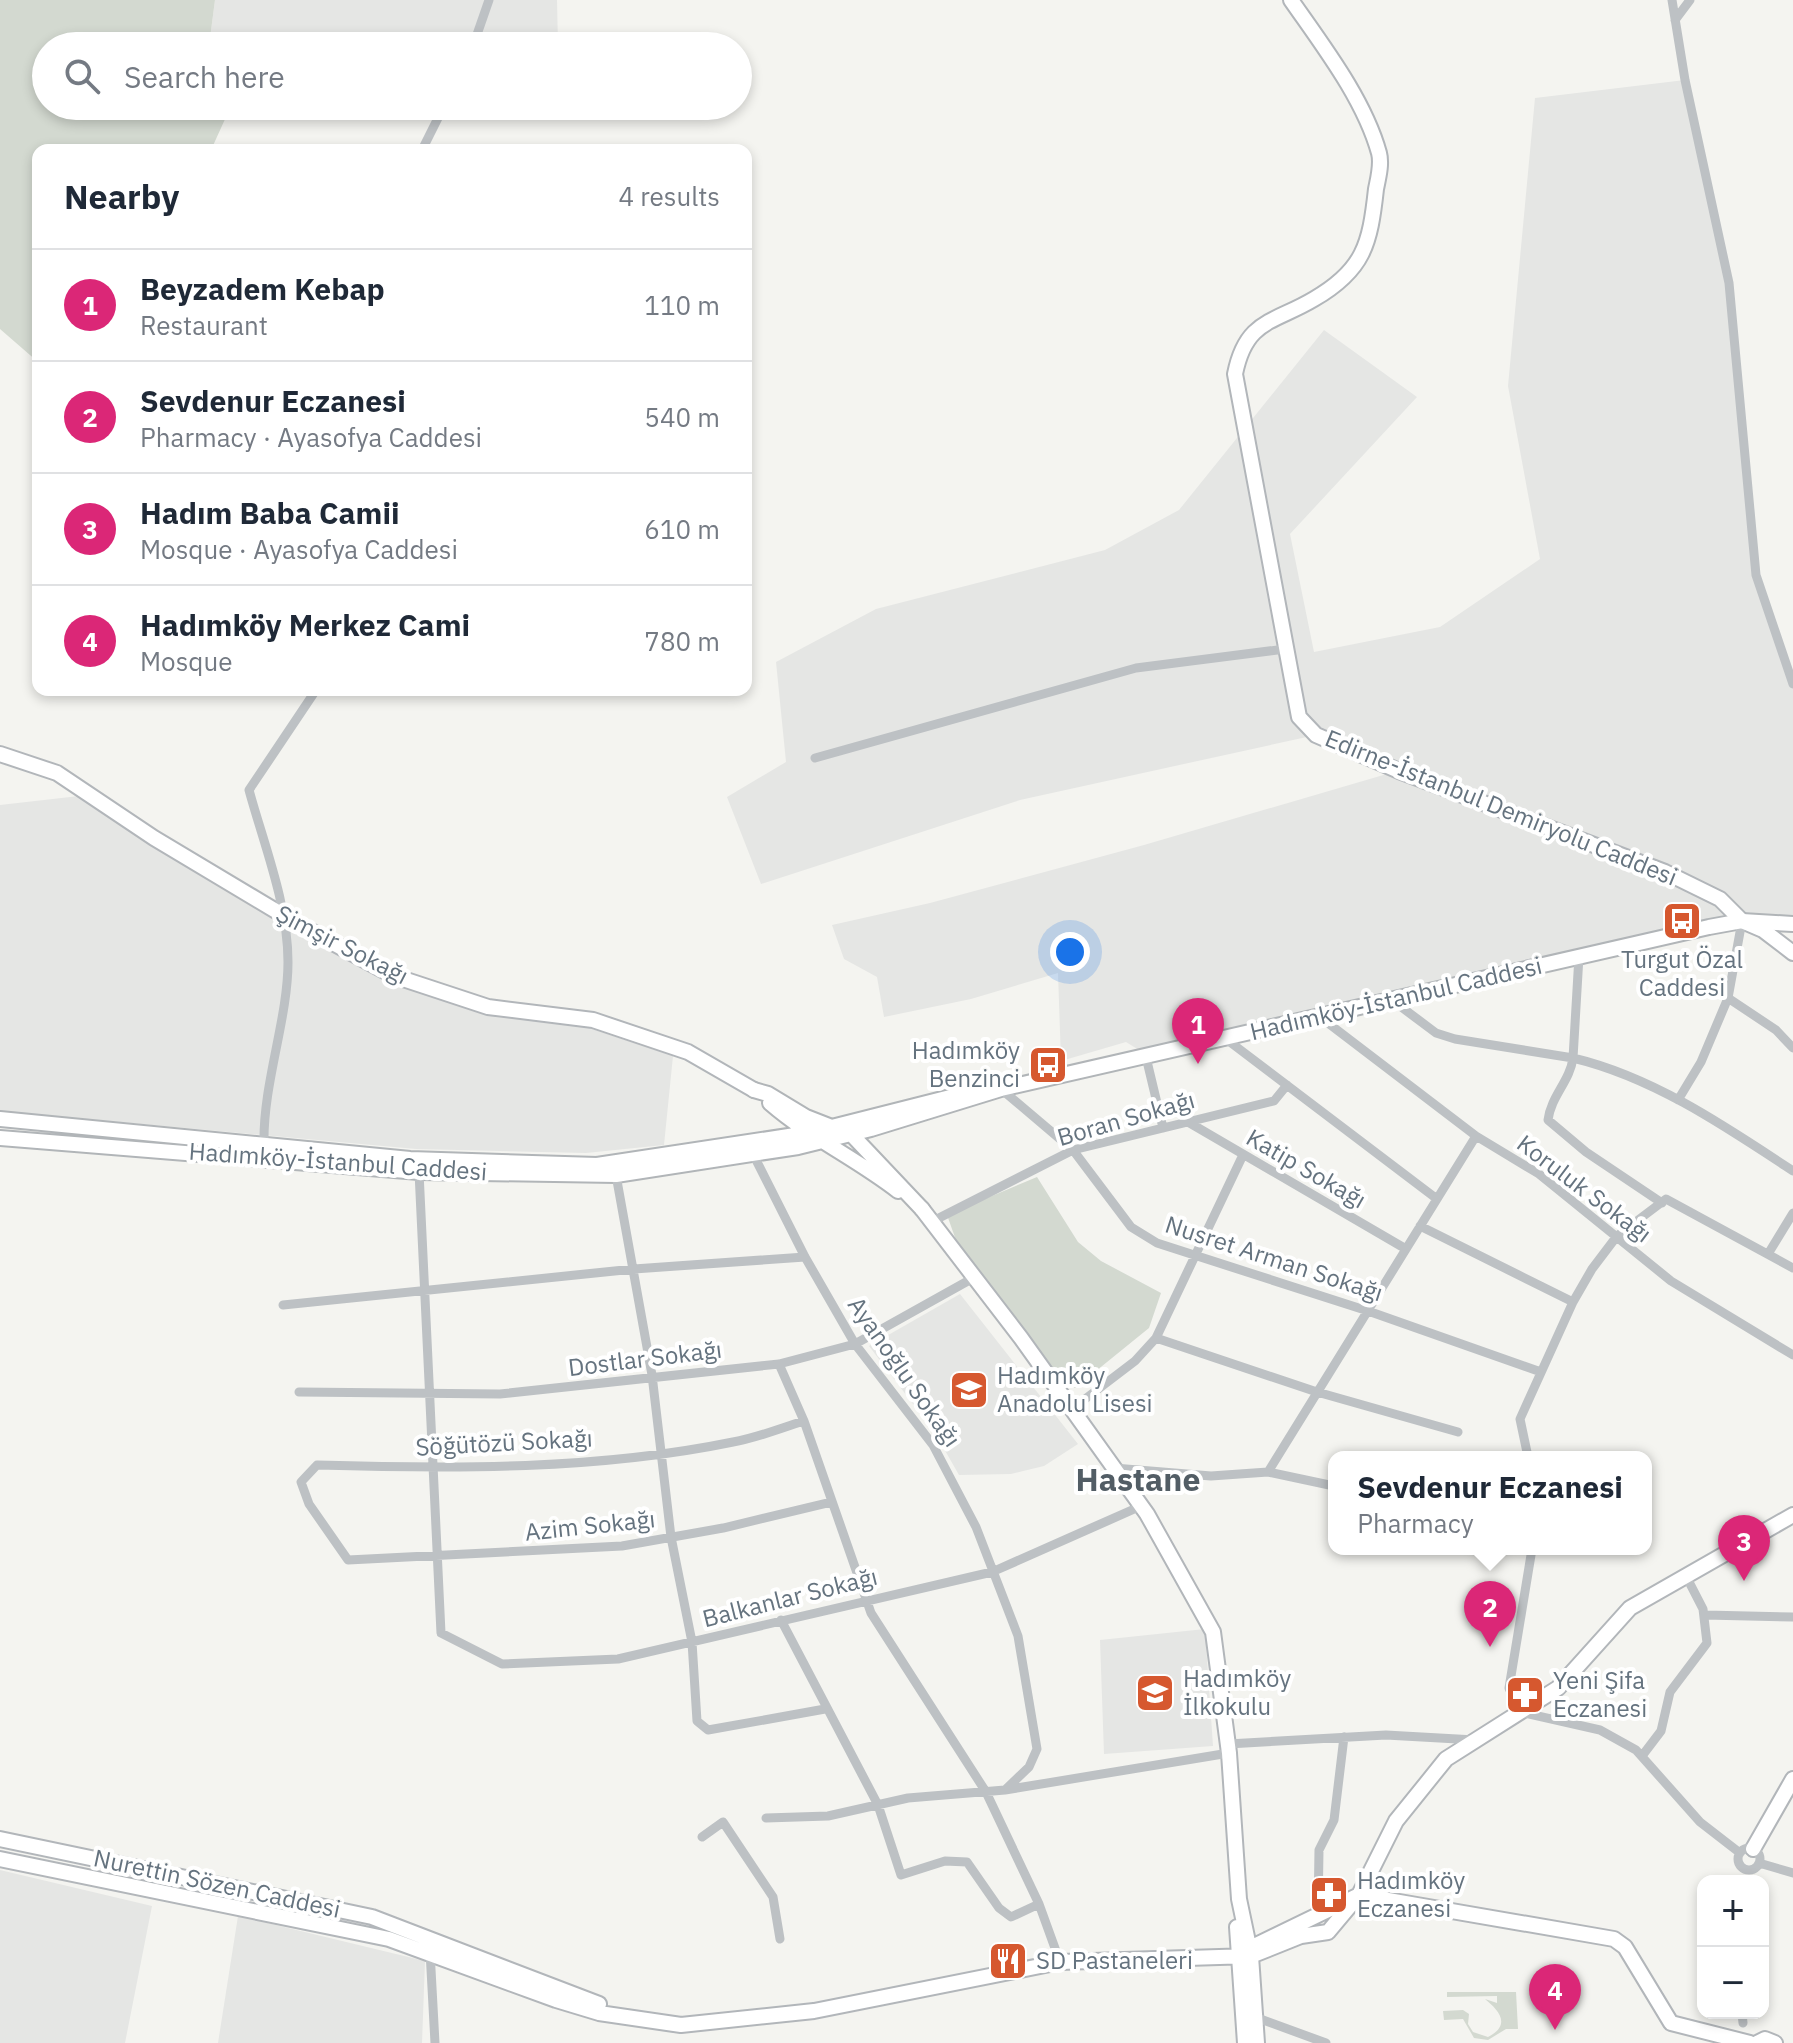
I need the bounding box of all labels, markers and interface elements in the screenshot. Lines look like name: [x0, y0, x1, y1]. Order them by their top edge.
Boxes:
search box: [32, 32, 752, 120]
icon: search: [60, 54, 104, 98]
text: Search here: [124, 57, 285, 96]
text: Nearby: [64, 174, 179, 218]
text: 4 results: [618, 179, 720, 213]
text: Beyzadem Kebap: [140, 269, 385, 308]
text: 1: [82, 288, 98, 322]
text: 110 m: [644, 288, 720, 322]
text: Restaurant: [140, 308, 268, 342]
text: Sevdenur Eczanesi: [140, 381, 406, 420]
text: 2: [82, 400, 98, 434]
text: 540 m: [644, 400, 720, 434]
text: Pharmacy · Ayasofya Caddesi: [140, 420, 482, 454]
text: Hadım Baba Camii: [140, 493, 400, 532]
text: 3: [82, 512, 98, 546]
text: 610 m: [644, 512, 720, 546]
text: Mosque · Ayasofya Caddesi: [140, 532, 458, 566]
text: Hadımköy Merkez Cami: [140, 605, 470, 644]
text: 4: [82, 624, 98, 658]
text: 780 m: [644, 624, 720, 658]
text: Mosque: [140, 644, 232, 678]
street label: Edirne-İstanbul Demiryolu Caddesi: [1321, 722, 1682, 893]
street label: Şimşir Sokağı: [271, 897, 414, 991]
bus stop icon: Turgut Özal Caddesi: [1661, 900, 1703, 942]
your location: [1050, 932, 1090, 972]
place label: Turgut Özal Caddesi: [1621, 943, 1743, 1003]
street label: Hadımköy-İstanbul Caddesi: [1247, 949, 1545, 1047]
pin: 1: [1172, 998, 1224, 1064]
place label: Hadımköy Benzinci: [912, 1034, 1020, 1094]
bus stop icon: Hadımköy Benzinci: [1027, 1044, 1069, 1086]
street label: Boran Sokağı: [1053, 1083, 1198, 1153]
street label: Katip Sokağı: [1241, 1121, 1372, 1215]
street label: Koruluk Sokağı: [1511, 1127, 1658, 1249]
street label: Hadımköy-İstanbul Caddesi: [188, 1135, 488, 1187]
street label: Nusret Arman Sokağı: [1161, 1208, 1387, 1308]
street label: Ayanoğlu Sokağı: [841, 1290, 969, 1453]
street label: Dostlar Sokağı: [566, 1333, 724, 1383]
place label: Hadımköy Anadolu Lisesi: [997, 1359, 1153, 1419]
school or university icon: Hadımköy Anadolu Lisesi: [948, 1369, 990, 1411]
street label: Söğütözü Sokağı: [415, 1421, 593, 1463]
popup: [1328, 1451, 1652, 1555]
district label: Hastane: [1076, 1458, 1200, 1500]
text: Sevdenur Eczanesi: [1357, 1467, 1623, 1506]
street label: Azim Sokağı: [523, 1502, 657, 1548]
text: Pharmacy: [1357, 1506, 1474, 1540]
pin: 3: [1718, 1515, 1770, 1581]
street label: Balkanlar Sokağı: [699, 1560, 881, 1634]
pin: 2: [1464, 1581, 1516, 1647]
place label: Hadımköy İlkokulu: [1183, 1662, 1291, 1722]
place label: Yeni Şifa Eczanesi: [1553, 1664, 1647, 1724]
school or university icon: Hadımköy İlkokulu: [1134, 1672, 1176, 1714]
pharmacy icon: Yeni Şifa Eczanesi: [1504, 1674, 1546, 1716]
street label: Nurettin Sözen Caddesi: [91, 1841, 344, 1925]
place label: Hadımköy Eczanesi: [1357, 1864, 1465, 1924]
pharmacy icon: Hadımköy Eczanesi: [1308, 1874, 1350, 1916]
map controls: [1697, 1875, 1769, 2019]
button: +: [1697, 1875, 1769, 1947]
restaurant icon: SD Pastaneleri: [987, 1940, 1029, 1982]
place label: SD Pastaneleri: [1036, 1944, 1193, 1976]
button: −: [1697, 1947, 1769, 2019]
pin: 4: [1529, 1964, 1581, 2030]

